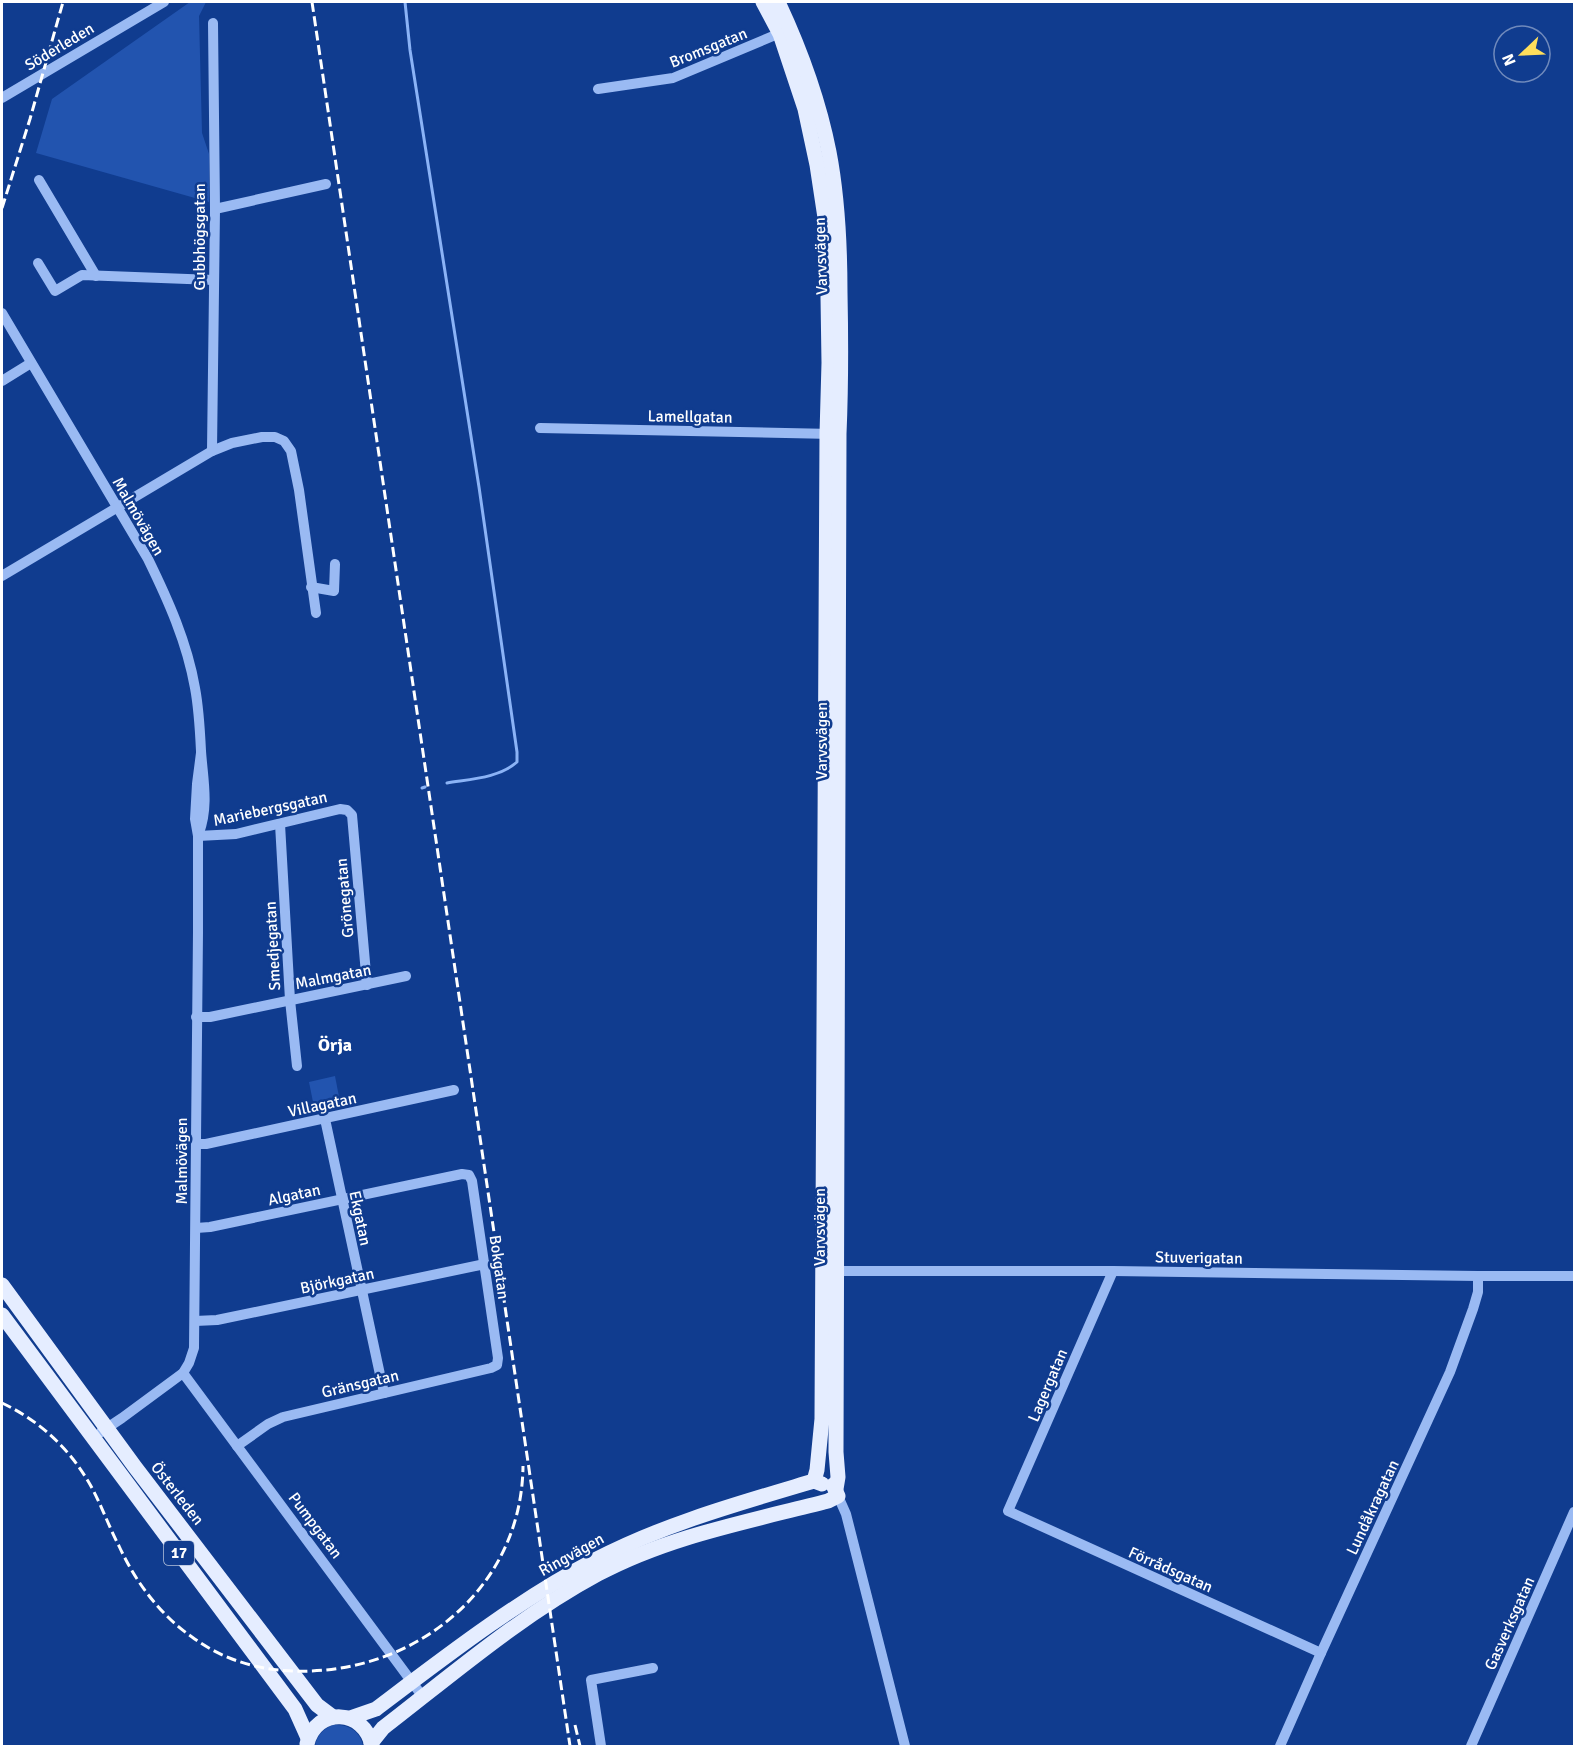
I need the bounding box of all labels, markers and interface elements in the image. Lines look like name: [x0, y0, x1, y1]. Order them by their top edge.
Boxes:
street label: Söderleden: [21, 18, 98, 75]
street label: Bromsgatan: [667, 23, 750, 73]
north arrow: [1492, 24, 1552, 84]
text: N: [1498, 50, 1520, 69]
street label: Gubbhögsgatan: [190, 183, 210, 291]
street label: Varvsvägen: [810, 217, 832, 295]
street label: Lamellgatan: [647, 406, 733, 428]
street label: Malmövägen: [108, 474, 169, 559]
street label: Varvsvägen: [812, 702, 832, 780]
street label: Mariebergsgatan: [211, 787, 329, 831]
street label: Grönegatan: [332, 857, 358, 939]
street label: Smedjegatan: [261, 901, 285, 991]
street label: Malmgatan: [293, 960, 373, 994]
district label: Örja: [318, 1034, 352, 1056]
street label: Villagatan: [286, 1088, 358, 1122]
street label: Malmövägen: [172, 1117, 192, 1205]
street label: Algatan: [266, 1180, 322, 1210]
street label: Varvsvägen: [810, 1188, 830, 1266]
street label: Ekgatan: [344, 1189, 376, 1248]
street label: Bokgatan: [485, 1234, 513, 1301]
street label: Stuverigatan: [1155, 1247, 1243, 1269]
street label: Björkgatan: [298, 1263, 376, 1299]
street label: Lagergatan: [1024, 1346, 1072, 1425]
street label: Gränsgatan: [320, 1365, 401, 1403]
street label: Lundåkragatan: [1342, 1457, 1404, 1558]
street label: Österleden: [146, 1458, 208, 1529]
street label: Pumpgatan: [284, 1489, 347, 1563]
street label: Ringvägen: [535, 1529, 608, 1581]
road number: 17: [164, 1541, 194, 1565]
street label: Förrådsgatan: [1125, 1542, 1216, 1597]
street label: Gasverksgatan: [1480, 1574, 1539, 1673]

